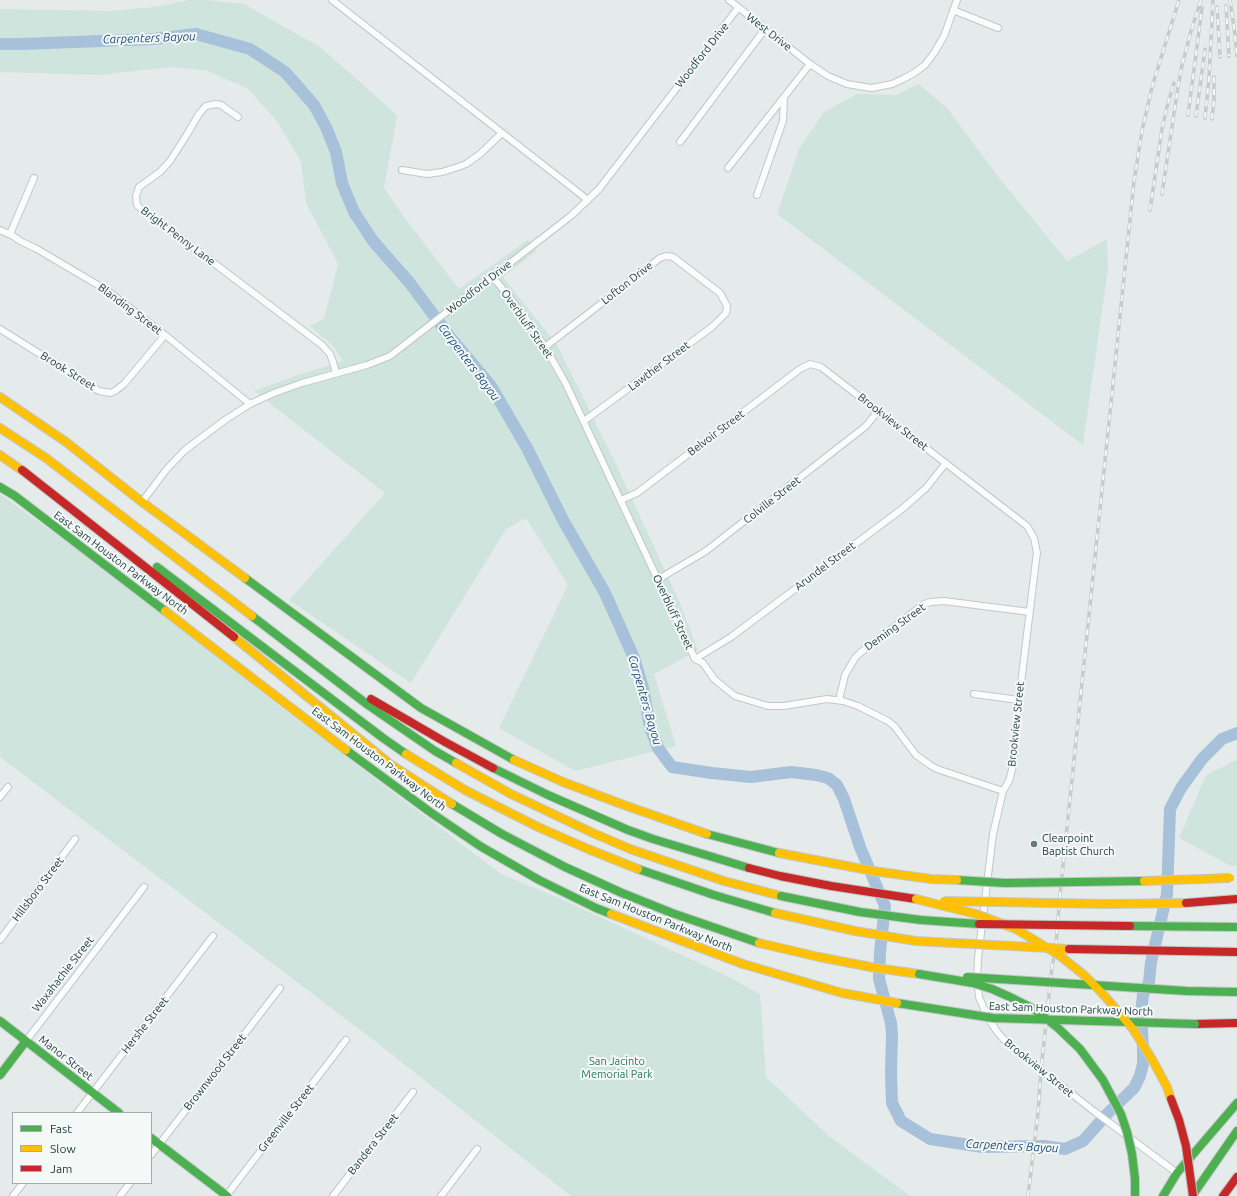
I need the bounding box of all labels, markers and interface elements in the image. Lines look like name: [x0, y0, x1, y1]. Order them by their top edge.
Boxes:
street label: West Drive: [744, 10, 794, 54]
street label: Woodford Drive: [672, 20, 732, 90]
water label: Carpenters Bayou: [102, 29, 196, 47]
street label: Bright Penny Lane: [138, 204, 218, 268]
street label: Woodford Drive: [444, 257, 514, 317]
street label: Lofton Drive: [599, 259, 655, 307]
street label: Blanding Street: [95, 281, 165, 337]
street label: Overbluff Street: [498, 287, 556, 361]
water label: Carpenters Bayou: [435, 321, 503, 403]
street label: Lawther Street: [626, 339, 692, 393]
street label: Brook Street: [38, 349, 98, 393]
street label: Brookview Street: [855, 390, 931, 454]
street label: Belvoir Street: [685, 407, 747, 459]
street label: Colville Street: [741, 474, 803, 526]
street label: East Sam Houston Parkway North: [51, 508, 191, 618]
street label: Arundel Street: [792, 539, 858, 593]
street label: Overbluff Street: [650, 572, 696, 652]
street label: Deming Street: [862, 601, 928, 653]
water label: Carpenters Bayou: [625, 653, 665, 747]
street label: Brookview Street: [1005, 681, 1027, 767]
street label: East Sam Houston Parkway North: [309, 704, 449, 814]
place label: Clearpoint Baptist Church: [1042, 831, 1115, 857]
marker: Clearpoint Baptist Church: [1029, 839, 1039, 849]
street label: Hillsboro Street: [9, 854, 67, 924]
street label: East Sam Houston Parkway North: [577, 881, 735, 955]
street label: Waxahachie Street: [29, 934, 97, 1014]
street label: Hershe Street: [119, 994, 171, 1056]
street label: East Sam Houston Parkway North: [989, 1000, 1153, 1018]
street label: Brownwood Street: [181, 1031, 249, 1113]
street label: Manor Street: [36, 1033, 96, 1083]
street label: Brookview Street: [1002, 1036, 1076, 1100]
park label: San Jacinto Memorial Park: [581, 1054, 653, 1080]
street label: Greenville Street: [255, 1081, 317, 1155]
street label: Bandera Street: [345, 1111, 401, 1177]
legend: [12, 1112, 152, 1184]
text: Fast: [50, 1122, 72, 1135]
water label: Carpenters Bayou: [965, 1136, 1059, 1156]
text: Slow: [50, 1142, 76, 1155]
text: Jam: [50, 1162, 72, 1175]

